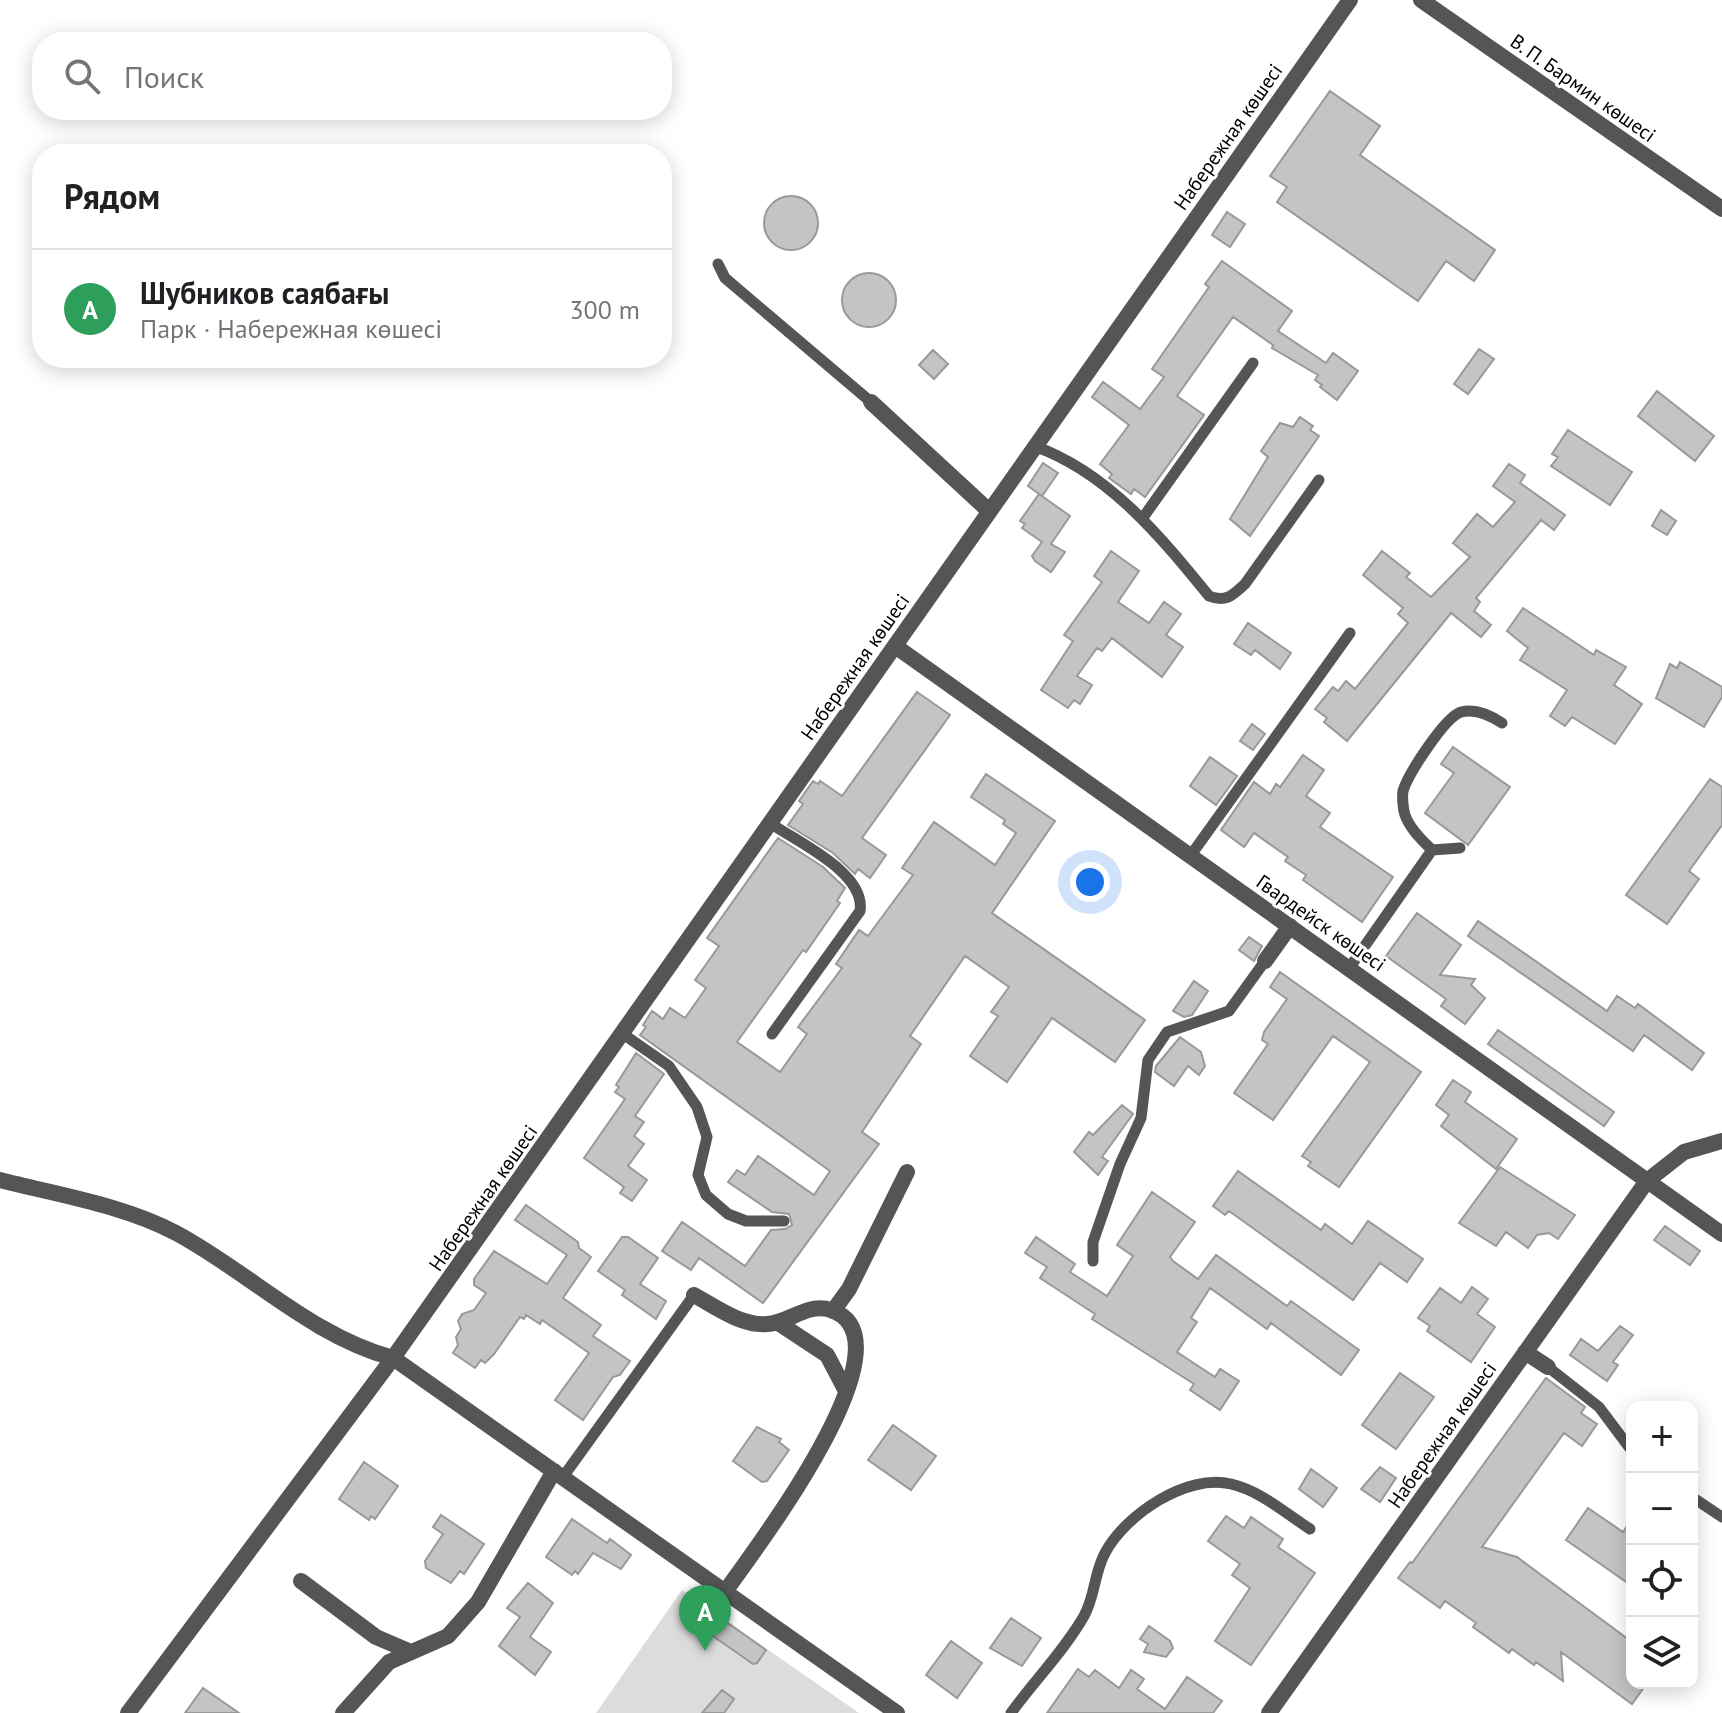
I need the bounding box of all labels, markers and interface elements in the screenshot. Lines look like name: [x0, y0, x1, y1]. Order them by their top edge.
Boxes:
street label: В. П. Бармин көшесі: [1505, 28, 1661, 148]
search box: [32, 32, 672, 120]
icon: search: [60, 54, 104, 98]
text: Поиск: [124, 57, 204, 96]
street label: Набережная көшесі: [1168, 59, 1288, 215]
text: Рядом: [64, 174, 160, 218]
text: Шубников саябағы: [140, 273, 389, 312]
text: A: [82, 293, 98, 326]
text: 300 m: [569, 293, 640, 326]
text: Парк · Набережная көшесі: [140, 312, 442, 345]
street label: Набережная көшесі: [795, 589, 915, 745]
your location: [1070, 862, 1110, 902]
street label: Гвардейск көшесі: [1251, 869, 1391, 977]
street label: Набережная көшесі: [423, 1120, 543, 1276]
street label: Набережная көшесі: [1382, 1357, 1502, 1513]
map controls: [1626, 1401, 1698, 1689]
button: +: [1626, 1401, 1698, 1473]
button: −: [1626, 1473, 1698, 1545]
button: locate: [1626, 1545, 1698, 1617]
pin: A: [679, 1585, 731, 1651]
button: layers: [1626, 1617, 1698, 1689]

